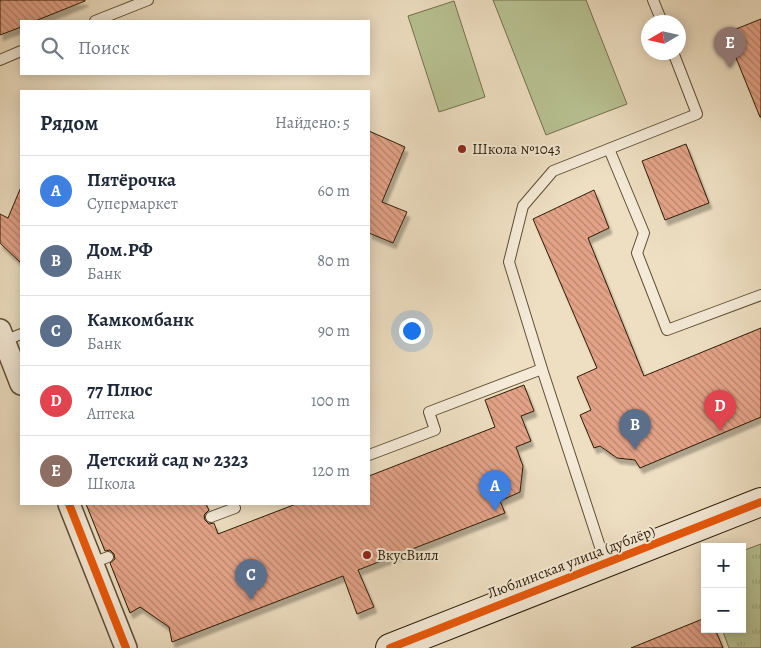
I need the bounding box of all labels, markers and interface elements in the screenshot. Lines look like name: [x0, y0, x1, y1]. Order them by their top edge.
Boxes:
north arrow: [641, 15, 686, 60]
search box: [20, 20, 370, 75]
pin: E: [714, 27, 746, 68]
icon: search: [38, 34, 66, 62]
text: Поиск: [78, 35, 130, 61]
text: Рядом: [40, 109, 98, 137]
text: Найдено: 5: [275, 112, 350, 134]
place label: Школа №1043: [472, 139, 561, 159]
marker: Школа №1043: [456, 143, 468, 155]
text: Пятёрочка: [87, 167, 176, 193]
text: A: [51, 180, 61, 202]
text: 60 m: [318, 180, 350, 202]
text: Супермаркет: [87, 193, 178, 215]
text: Дом.РФ: [87, 237, 153, 263]
text: B: [51, 250, 61, 272]
text: 80 m: [317, 250, 350, 272]
text: Банк: [87, 263, 122, 285]
text: Камкомбанк: [87, 307, 194, 333]
your location: [399, 318, 425, 344]
text: C: [51, 320, 61, 342]
text: 90 m: [318, 320, 350, 342]
text: Банк: [87, 333, 122, 355]
text: 77 Плюс: [87, 377, 153, 403]
text: D: [50, 390, 62, 412]
text: 100 m: [311, 390, 350, 412]
pin: D: [704, 390, 736, 431]
text: Аптека: [87, 403, 135, 425]
pin: B: [619, 409, 651, 450]
text: Детский сад № 2323: [87, 447, 248, 473]
text: E: [51, 460, 61, 482]
text: 120 m: [312, 460, 350, 482]
pin: A: [479, 470, 511, 511]
text: Школа: [87, 473, 135, 495]
street label: Люблинская улица (дублёр): [484, 521, 658, 603]
map controls: [701, 543, 746, 633]
button: +: [701, 543, 746, 588]
place label: ВкусВилл: [377, 545, 439, 565]
marker: ВкусВилл: [361, 549, 373, 561]
pin: C: [235, 559, 267, 600]
button: −: [701, 588, 746, 633]

